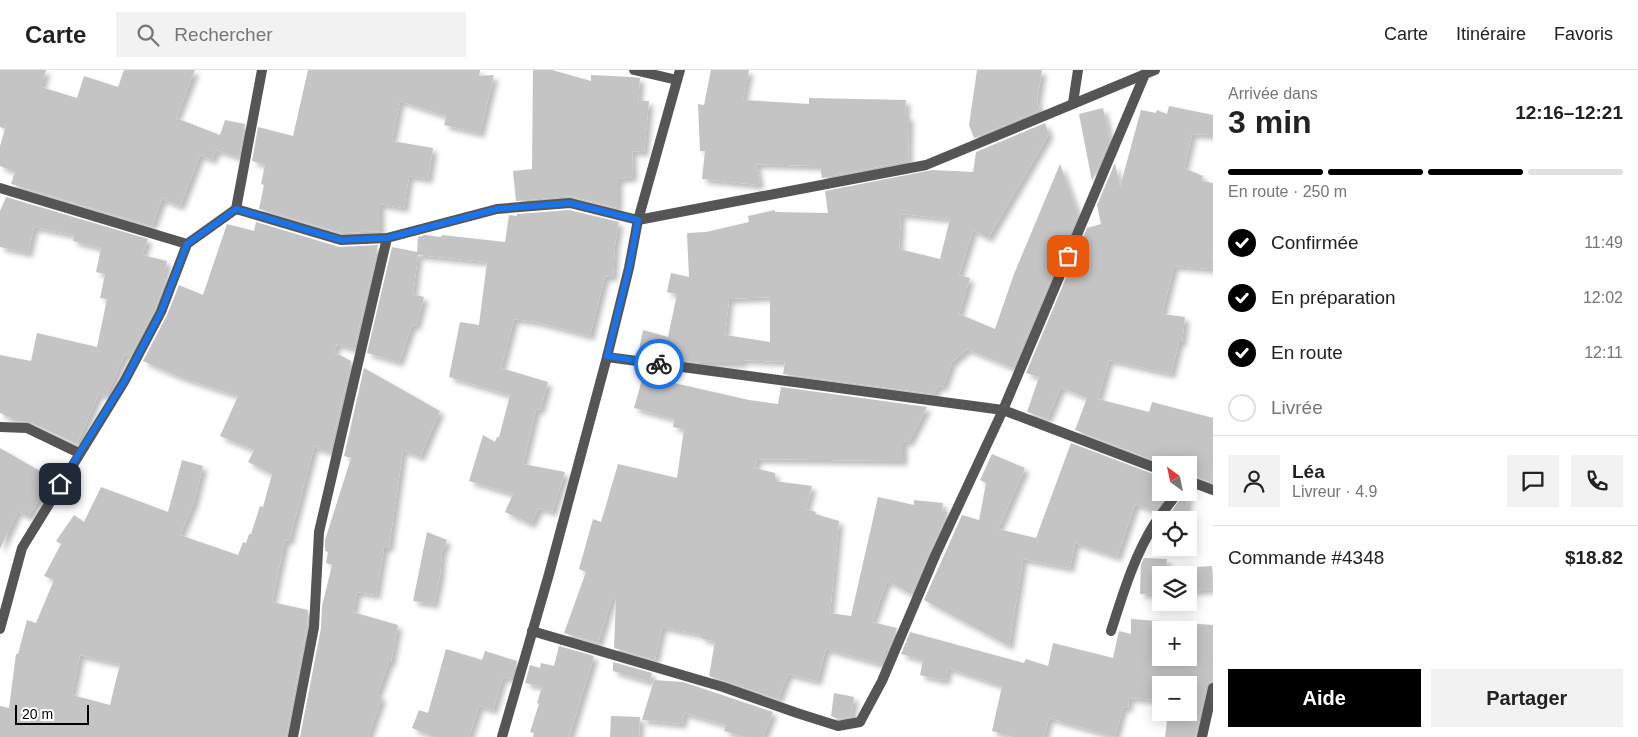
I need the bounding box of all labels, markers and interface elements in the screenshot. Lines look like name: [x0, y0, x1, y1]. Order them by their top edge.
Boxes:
search box: [116, 12, 466, 57]
text: Carte: [25, 21, 86, 48]
icon: search: [134, 21, 162, 49]
text: Rechercher: [174, 24, 273, 45]
text: Carte: [1384, 24, 1428, 44]
text: Itinéraire: [1456, 24, 1526, 44]
text: Favoris: [1554, 24, 1613, 44]
text: Arrivée dans: [1228, 85, 1318, 102]
text: 12:16–12:21: [1515, 102, 1623, 123]
text: 3 min: [1228, 104, 1312, 140]
text: En route · 250 m: [1228, 183, 1347, 200]
icon: check: [1228, 229, 1256, 257]
text: Confirmée: [1271, 232, 1359, 253]
text: 11:49: [1584, 234, 1623, 251]
pin: [1047, 235, 1089, 277]
icon: bag: [1054, 242, 1082, 270]
icon: check: [1228, 284, 1256, 312]
text: En préparation: [1271, 287, 1396, 308]
text: 12:02: [1583, 289, 1623, 306]
courier: [634, 339, 684, 389]
icon: check: [1228, 339, 1256, 367]
text: En route: [1271, 342, 1343, 363]
text: 12:11: [1584, 344, 1623, 361]
icon: bike: [645, 350, 673, 378]
text: Livrée: [1271, 397, 1323, 418]
button: person: [1228, 455, 1280, 507]
button: chat: [1507, 455, 1559, 507]
button: phone: [1571, 455, 1623, 507]
north arrow: [1152, 456, 1198, 501]
map controls: [1152, 456, 1197, 721]
text: Léa: [1292, 461, 1325, 482]
pin: [39, 463, 81, 505]
icon: home: [46, 470, 74, 498]
text: Livreur · 4.9: [1292, 483, 1377, 500]
button: locate: [1152, 511, 1197, 556]
text: Commande #4348: [1228, 547, 1384, 568]
text: $18.82: [1565, 547, 1623, 568]
button: layers: [1152, 566, 1197, 611]
button: +: [1152, 621, 1197, 666]
button: Aide: [1228, 669, 1421, 727]
button: Partager: [1431, 669, 1623, 727]
button: −: [1152, 676, 1197, 721]
scale bar: [15, 702, 89, 725]
text: 20 m: [22, 706, 53, 722]

